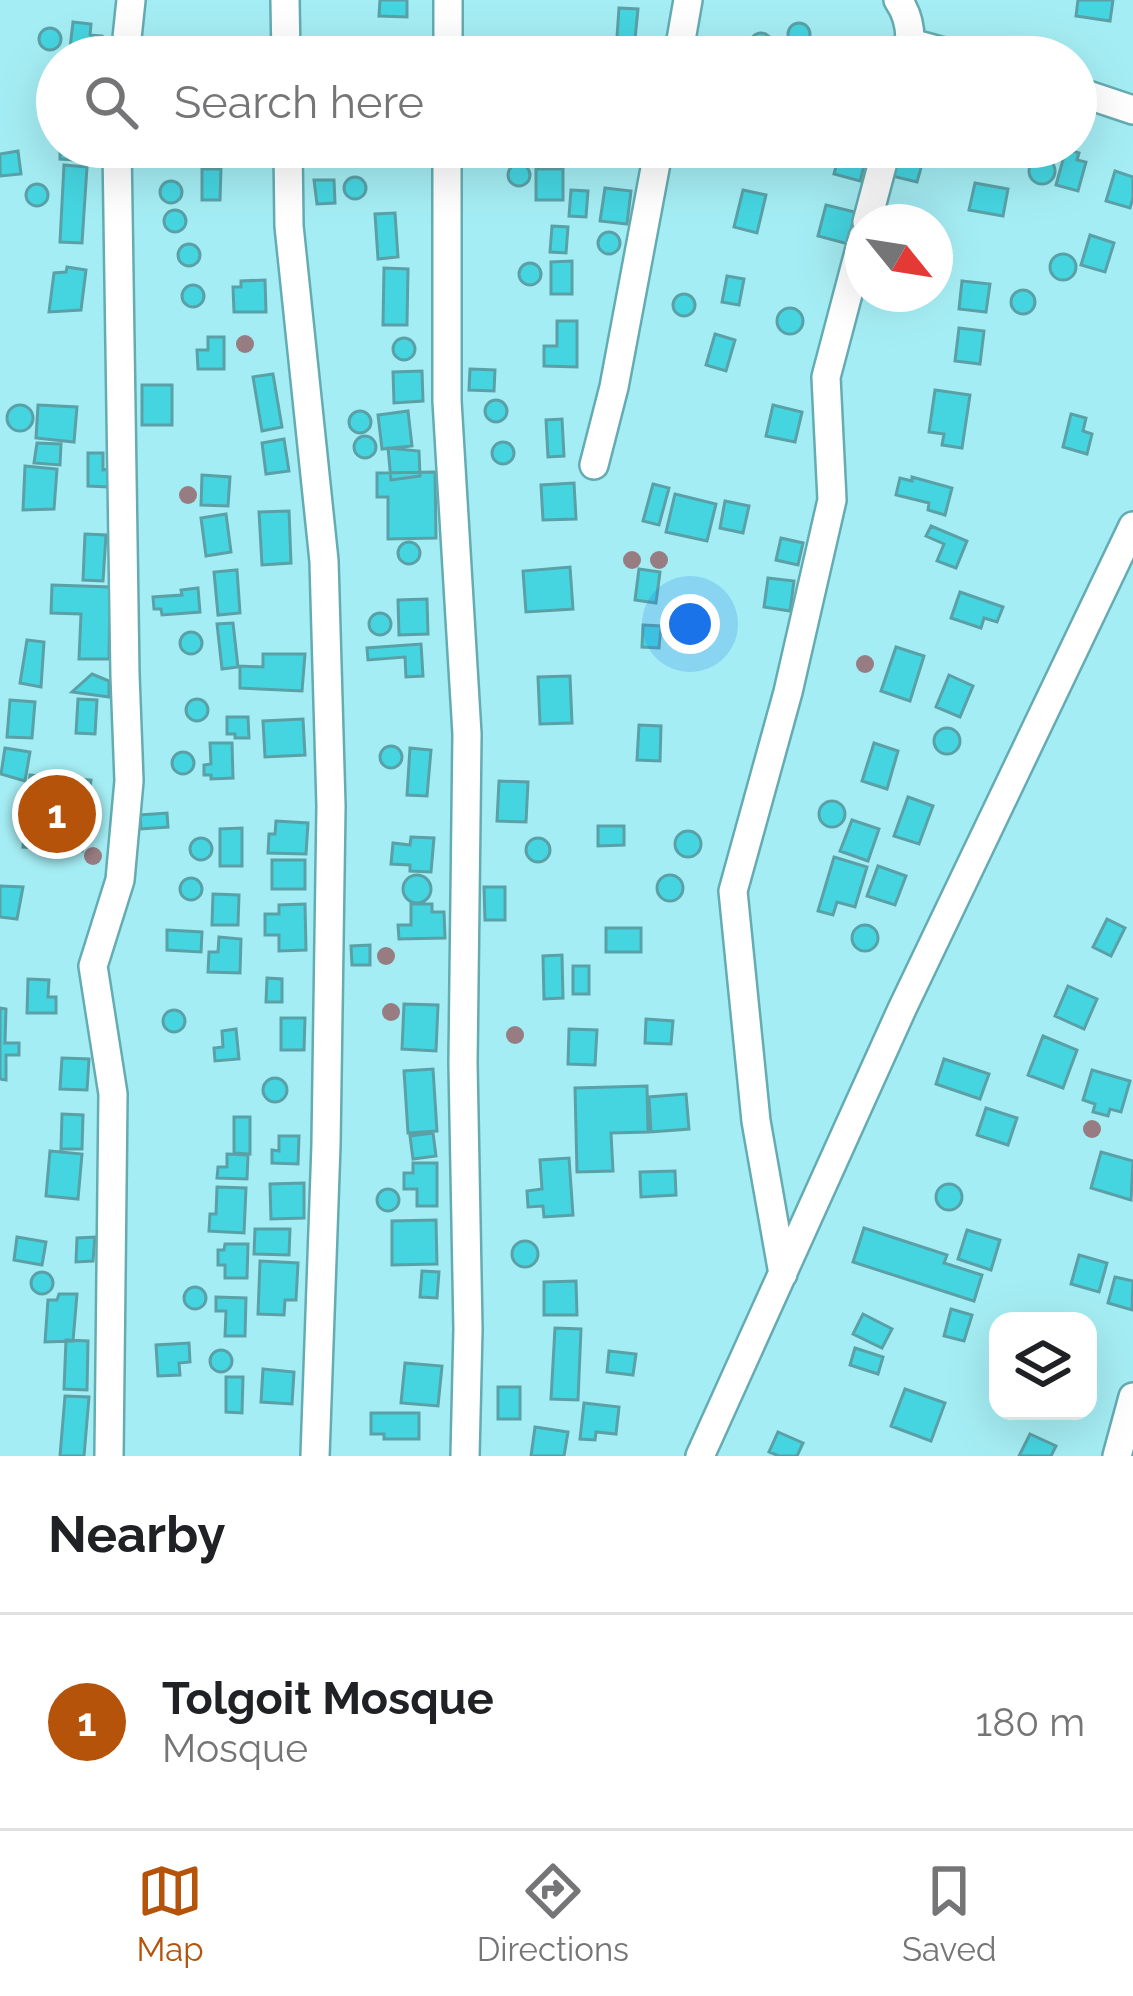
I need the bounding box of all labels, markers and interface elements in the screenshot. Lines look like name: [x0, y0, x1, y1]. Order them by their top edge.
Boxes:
search box: [36, 36, 1097, 168]
icon: search: [78, 69, 144, 135]
text: Search here: [174, 76, 424, 129]
north arrow: [845, 204, 953, 312]
your location: [660, 594, 720, 654]
pin: 1: [18, 769, 96, 859]
map controls: [989, 1312, 1097, 1420]
button: layers: [989, 1312, 1097, 1420]
text: Nearby: [48, 1504, 225, 1564]
text: Tolgoit Mosque: [162, 1672, 494, 1725]
text: 1: [77, 1699, 97, 1745]
text: 180 m: [976, 1699, 1085, 1745]
text: Mosque: [162, 1725, 308, 1771]
tab: Map: [137, 1858, 204, 1969]
tab: Directions: [477, 1858, 629, 1969]
tab: Saved: [902, 1858, 996, 1969]

